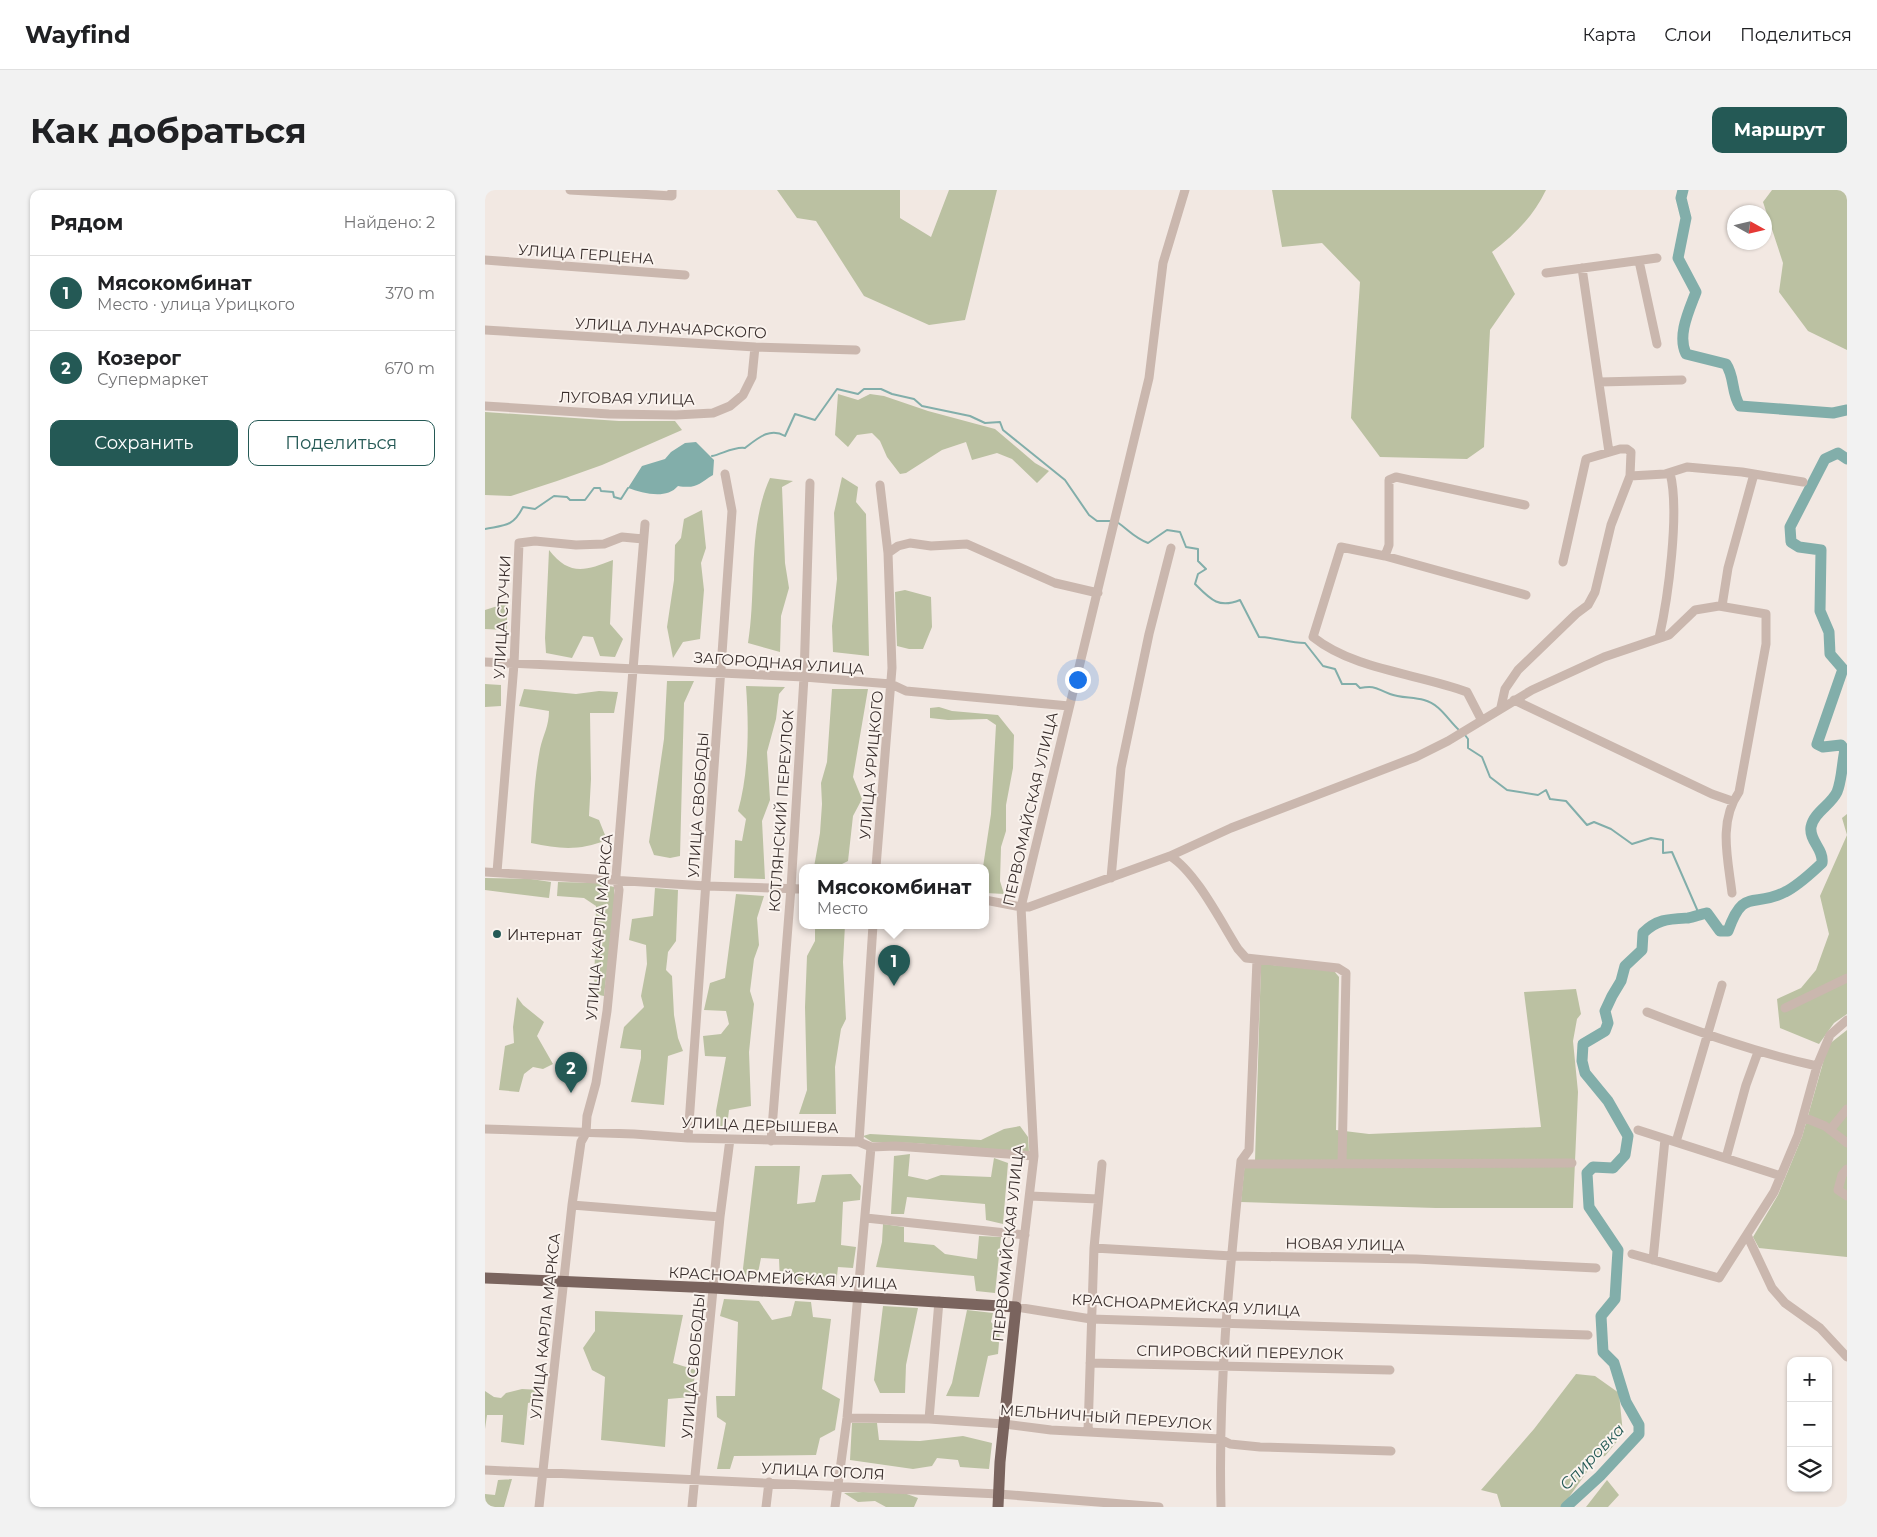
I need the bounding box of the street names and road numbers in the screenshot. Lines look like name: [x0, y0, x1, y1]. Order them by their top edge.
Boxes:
street label: УЛИЦА ГЕРЦЕНА: [517, 240, 655, 268]
street label: УЛИЦА ЛУНАЧАРСКОГО: [575, 313, 767, 343]
street label: ЛУГОВАЯ УЛИЦА: [559, 387, 695, 409]
street label: УЛИЦА СТУЧКИ: [489, 555, 515, 679]
street label: ЗАГОРОДНАЯ УЛИЦА: [693, 648, 865, 678]
street label: УЛИЦА УРИЦКОГО: [855, 690, 887, 840]
street label: КОТЛЯНСКИЙ ПЕРЕУЛОК: [764, 709, 798, 913]
street label: ПЕРВОМАЙСКАЯ УЛИЦА: [998, 710, 1062, 908]
street label: УЛИЦА СВОБОДЫ: [683, 731, 713, 879]
street label: УЛИЦА КАРЛА МАРКСА: [581, 833, 617, 1021]
street label: УЛИЦА ДЕРЫШЕВА: [681, 1113, 839, 1137]
street label: ПЕРВОМАЙСКАЯ УЛИЦА: [988, 1143, 1028, 1343]
street label: УЛИЦА КАРЛА МАРКСА: [526, 1232, 564, 1420]
street label: НОВАЯ УЛИЦА: [1285, 1233, 1405, 1255]
street label: КРАСНОАРМЕЙСКАЯ УЛИЦА: [668, 1263, 898, 1293]
street label: КРАСНОАРМЕЙСКАЯ УЛИЦА: [1071, 1290, 1301, 1320]
street label: УЛИЦА СВОБОДЫ: [677, 1292, 709, 1440]
street label: СПИРОВСКИЙ ПЕРЕУЛОК: [1136, 1341, 1344, 1363]
street label: МЕЛЬНИЧНЫЙ ПЕРЕУЛОК: [999, 1400, 1213, 1434]
street label: УЛИЦА ГОГОЛЯ: [761, 1458, 885, 1484]

